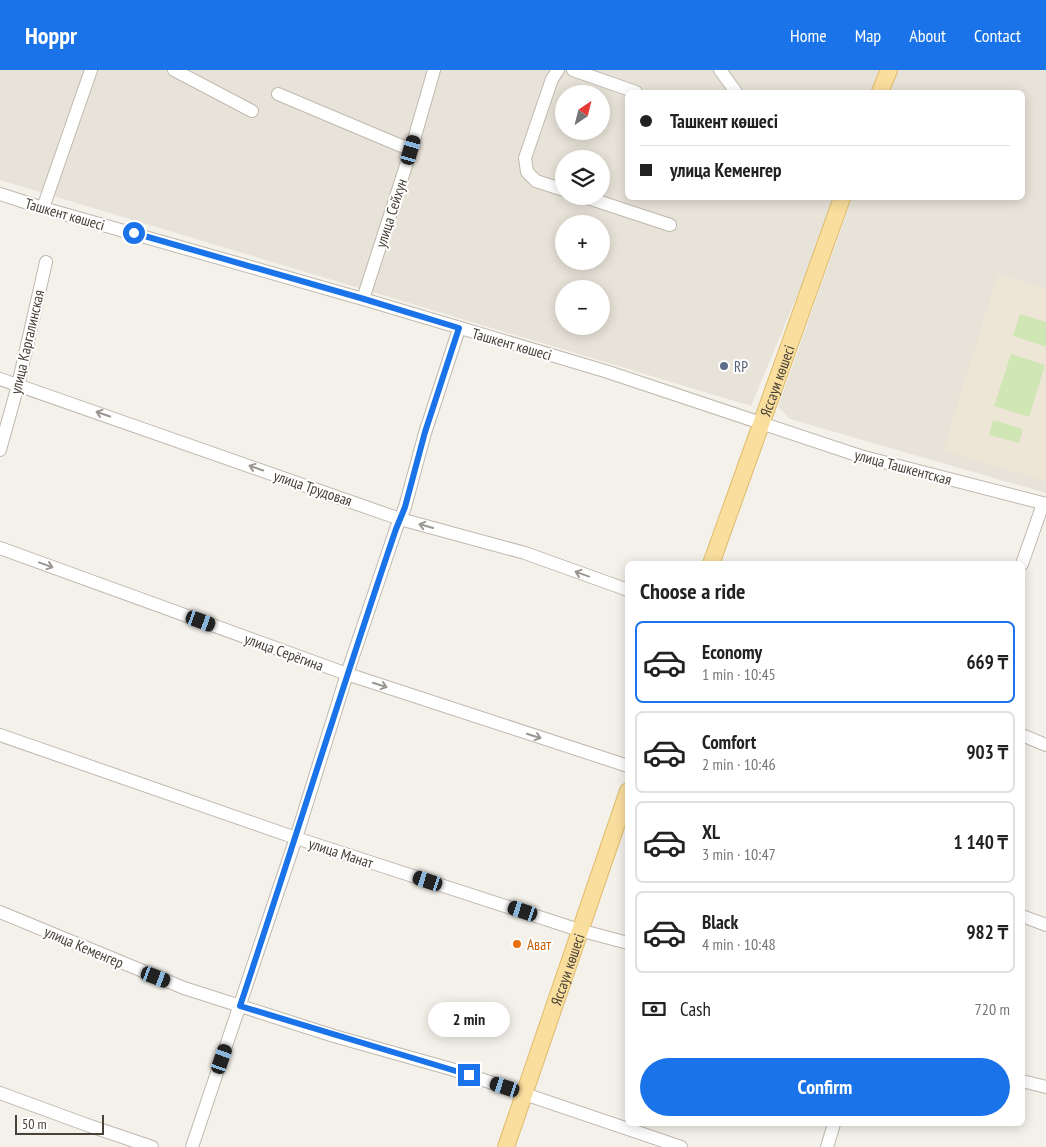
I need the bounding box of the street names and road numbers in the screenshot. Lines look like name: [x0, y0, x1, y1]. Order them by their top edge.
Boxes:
street label: улица Сейхун: [371, 176, 411, 250]
street label: Ташкент көшесі: [23, 194, 107, 234]
street label: улица Каргалинская: [6, 288, 48, 396]
street label: Ташкент көшесі: [470, 324, 554, 364]
street label: Яссауи көшесі: [755, 342, 798, 419]
street label: улица Ташкентская: [852, 445, 954, 489]
street label: улица Трудовая: [271, 466, 355, 510]
street label: улица Серёгина: [242, 629, 326, 675]
street label: улица Манат: [306, 834, 376, 872]
street label: улица Кеменгер: [41, 922, 127, 972]
street label: Яссауи көшесі: [546, 931, 588, 1008]

